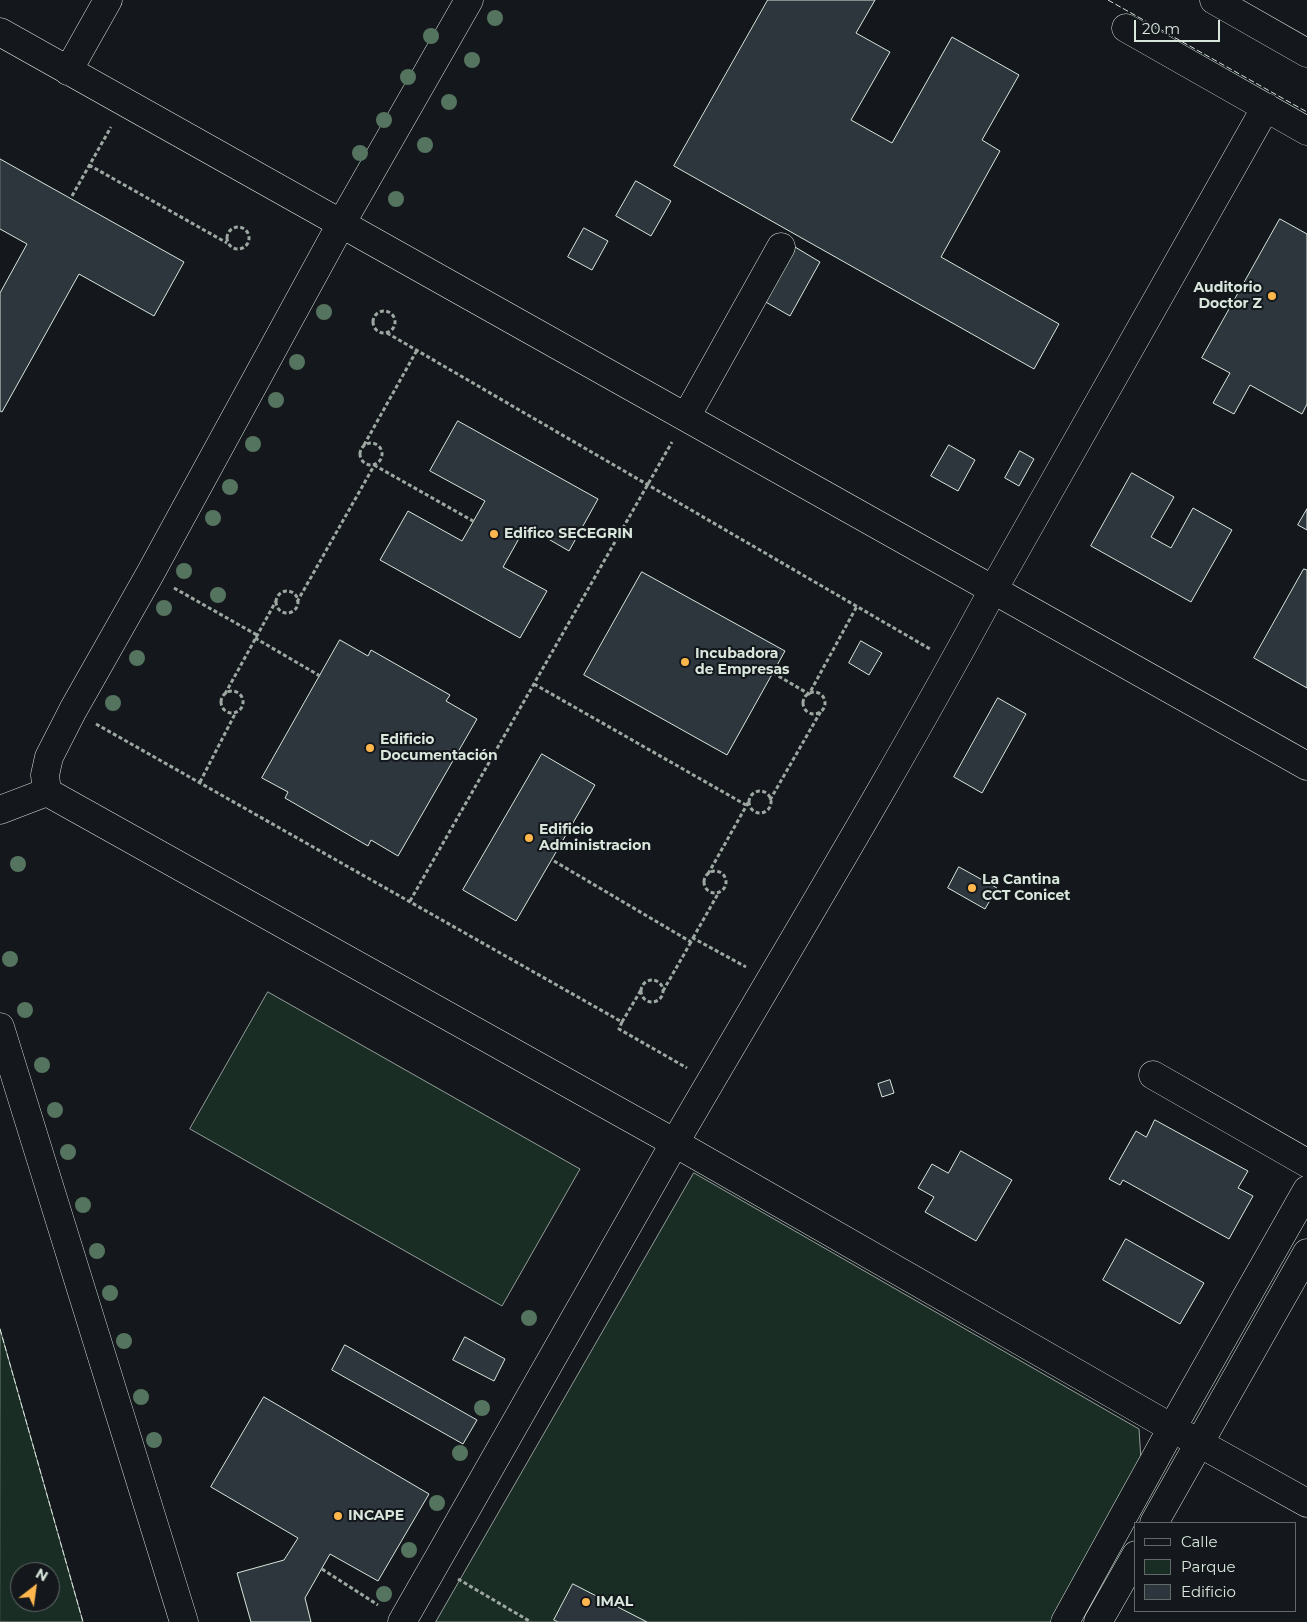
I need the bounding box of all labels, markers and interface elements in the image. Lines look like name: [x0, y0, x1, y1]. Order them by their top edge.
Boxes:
scale bar: [1137, 10, 1223, 42]
text: 20 m: [1142, 19, 1180, 38]
place label: Auditorio Doctor Z: [1194, 280, 1262, 312]
marker: Auditorio Doctor Z: [1266, 290, 1278, 302]
place label: Edifico SECEGRIN: [504, 526, 633, 542]
marker: Edifico SECEGRIN: [488, 528, 500, 540]
place label: Incubadora de Empresas: [695, 646, 789, 679]
marker: Incubadora de Empresas: [679, 656, 691, 668]
place label: Edificio Documentación: [380, 732, 498, 764]
marker: Edificio Documentación: [364, 742, 376, 754]
place label: Edificio Administracion: [539, 822, 651, 854]
marker: Edificio Administracion: [523, 832, 535, 844]
place label: La Cantina CCT Conicet: [982, 872, 1070, 904]
marker: La Cantina CCT Conicet: [966, 882, 978, 894]
place label: INCAPE: [348, 1508, 404, 1524]
marker: INCAPE: [332, 1510, 344, 1522]
legend: [1134, 1522, 1297, 1612]
text: Calle: [1181, 1532, 1218, 1551]
text: Parque: [1181, 1557, 1236, 1576]
north arrow: [10, 1562, 60, 1612]
text: N: [33, 1564, 51, 1585]
text: Edificio: [1181, 1582, 1236, 1601]
place label: IMAL: [596, 1594, 633, 1610]
marker: IMAL: [580, 1596, 592, 1608]

